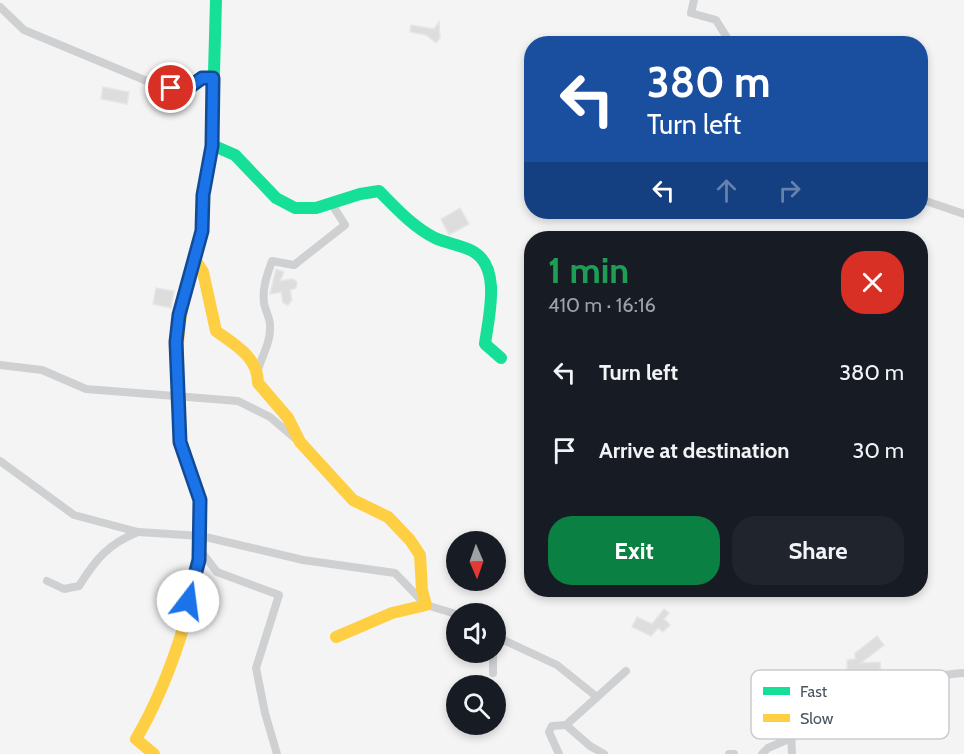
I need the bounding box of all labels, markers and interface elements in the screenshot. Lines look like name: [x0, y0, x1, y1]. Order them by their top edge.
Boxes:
text: 380 m: [647, 56, 771, 108]
icon: left: [548, 60, 626, 138]
pin: [145, 62, 196, 113]
icon: arrive: [154, 71, 187, 104]
text: Turn left: [647, 108, 741, 141]
icon: left: [647, 174, 680, 207]
icon: ahead: [710, 174, 743, 207]
icon: right: [773, 174, 806, 207]
text: 1 min: [548, 248, 629, 292]
button: close: [841, 251, 904, 314]
text: 410 m · 16:16: [548, 293, 656, 317]
icon: left: [548, 356, 581, 389]
text: Turn left: [599, 359, 678, 386]
text: 380 m: [839, 359, 904, 386]
icon: arrive: [548, 434, 581, 467]
text: Arrive at destination: [599, 437, 789, 464]
text: 30 m: [852, 437, 904, 464]
button: Exit: [548, 516, 720, 585]
button: Share: [732, 516, 904, 585]
north arrow: [446, 531, 506, 591]
map controls: [446, 531, 506, 735]
position arrow: [156, 569, 220, 633]
button: sound: [446, 603, 506, 663]
legend: [751, 670, 949, 739]
button: search: [446, 675, 506, 735]
text: Fast: [800, 682, 828, 701]
text: Slow: [800, 709, 834, 728]

